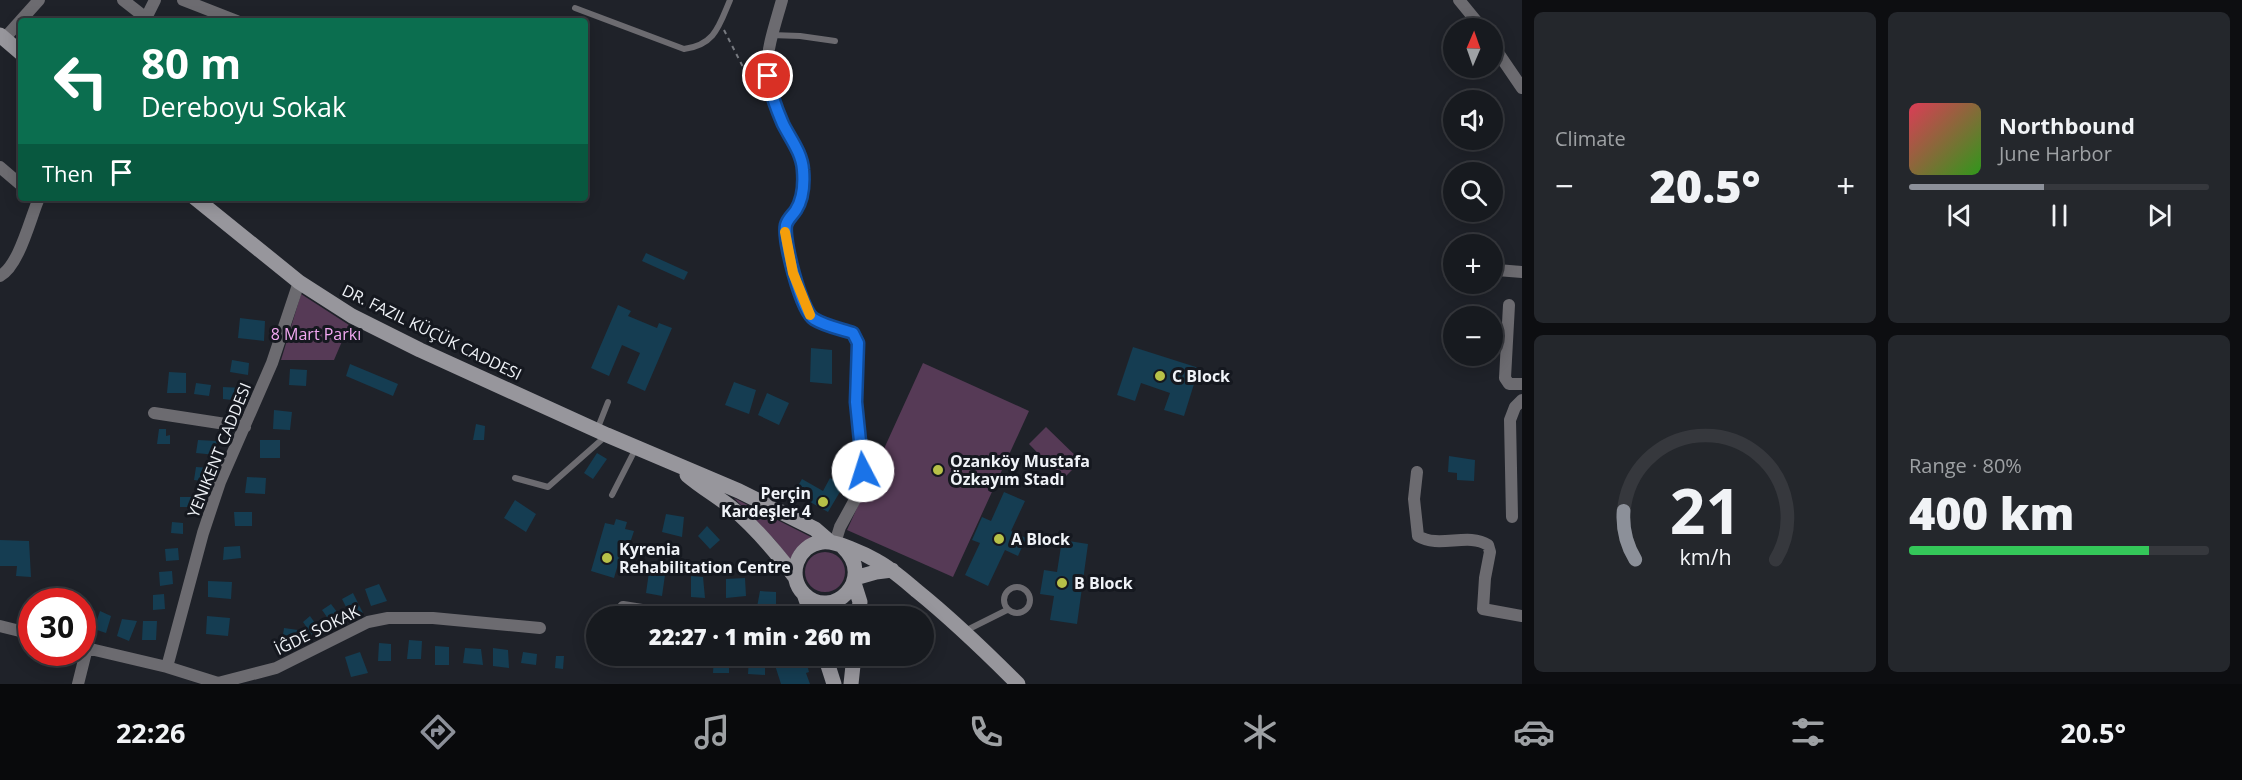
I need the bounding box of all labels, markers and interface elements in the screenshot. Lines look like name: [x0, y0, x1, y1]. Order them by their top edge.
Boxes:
north arrow: [1443, 18, 1503, 78]
map controls: [1443, 18, 1503, 366]
text: 80 m: [141, 34, 241, 91]
icon: left: [42, 42, 120, 120]
pin: [742, 50, 793, 101]
icon: arrive: [751, 59, 784, 92]
text: Dereboyu Sokak: [141, 88, 346, 125]
button: sound: [1443, 90, 1503, 150]
text: Northbound: [1999, 110, 2135, 140]
text: Climate: [1555, 125, 1626, 152]
text: June Harbor: [1999, 140, 2112, 167]
text: 20.5°: [1649, 155, 1761, 216]
icon: arrive: [105, 156, 138, 189]
text: Then: [42, 158, 93, 188]
button: search: [1443, 162, 1503, 222]
text: −: [1555, 163, 1574, 208]
text: +: [1836, 163, 1855, 208]
icon: previous: [1943, 199, 1976, 232]
icon: pause: [2043, 199, 2076, 232]
icon: next: [2143, 199, 2176, 232]
button: +: [1443, 234, 1503, 294]
street label: DR. FAZIL KÜÇÜK CADDESI: [339, 279, 525, 385]
button: −: [1443, 306, 1503, 366]
park label: 8 Mart Parkı: [271, 323, 361, 345]
place label: C Block: [1172, 365, 1230, 387]
marker: C Block: [1153, 369, 1167, 383]
street label: YENIKENT CADDESI: [182, 379, 256, 521]
position arrow: [831, 439, 895, 503]
place label: Ozanköy Mustafa Özkayım Stadı: [950, 450, 1090, 490]
text: Range · 80%: [1909, 452, 2022, 479]
marker: Ozanköy Mustafa Özkayım Stadı: [931, 463, 945, 477]
text: 21: [1669, 467, 1741, 552]
place label: Perçin Kardeşler 4: [721, 482, 811, 522]
text: 400 km: [1909, 482, 2074, 543]
marker: Perçin Kardeşler 4: [816, 495, 830, 509]
place label: A Block: [1011, 528, 1070, 550]
marker: A Block: [992, 532, 1006, 546]
place label: Kyrenia Rehabilitation Centre: [619, 538, 791, 578]
text: km/h: [1679, 543, 1731, 572]
marker: Kyrenia Rehabilitation Centre: [600, 551, 614, 565]
place label: B Block: [1074, 572, 1133, 594]
marker: B Block: [1055, 576, 1069, 590]
speed limit sign: 30: [18, 588, 96, 666]
street label: İĜDE SOKAK: [271, 600, 363, 660]
text: 22:27 · 1 min · 260 m: [649, 621, 871, 651]
icon: directions: [417, 711, 459, 753]
icon: music: [691, 711, 733, 753]
icon: phone: [965, 711, 1007, 753]
icon: climate: [1239, 711, 1281, 753]
icon: car: [1513, 711, 1555, 753]
icon: filters: [1787, 711, 1829, 753]
text: 22:26: [116, 714, 185, 751]
text: 20.5°: [2060, 714, 2126, 751]

